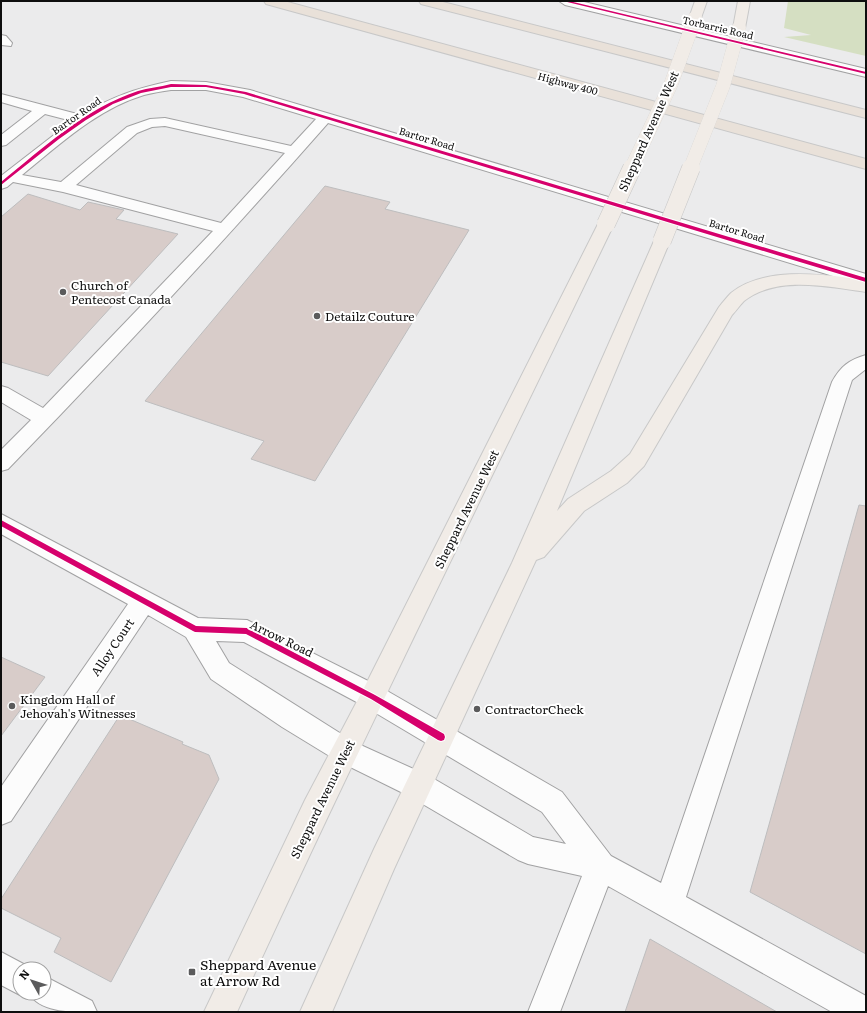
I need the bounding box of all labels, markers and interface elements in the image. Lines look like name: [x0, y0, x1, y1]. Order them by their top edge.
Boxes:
street label: Torbarrie Road: [681, 12, 755, 42]
street label: Highway 400: [536, 68, 600, 98]
street label: Sheppard Avenue West: [613, 68, 683, 194]
street label: Bartor Road: [48, 92, 104, 138]
street label: Bartor Road: [397, 122, 457, 154]
street label: Bartor Road: [707, 214, 767, 246]
place label: Church of Pentecost Canada: [71, 276, 172, 308]
marker: Church of Pentecost Canada: [58, 287, 68, 297]
place label: Detailz Couture: [325, 307, 414, 325]
marker: Detailz Couture: [312, 311, 322, 321]
street label: Sheppard Avenue West: [429, 446, 503, 571]
street label: Alloy Court: [86, 614, 138, 680]
street label: Arrow Road: [247, 615, 317, 661]
place label: Kingdom Hall of Jehovah's Witnesses: [20, 690, 136, 722]
place label: ContractorCheck: [485, 700, 584, 718]
marker: Kingdom Hall of Jehovah's Witnesses: [7, 701, 17, 711]
marker: ContractorCheck: [472, 704, 482, 714]
street label: Sheppard Avenue West: [285, 736, 359, 861]
place label: Sheppard Avenue at Arrow Rd: [200, 954, 316, 990]
north arrow: [12, 961, 52, 1001]
text: N: [14, 965, 33, 983]
marker: Sheppard Avenue at Arrow Rd: [187, 967, 197, 977]

